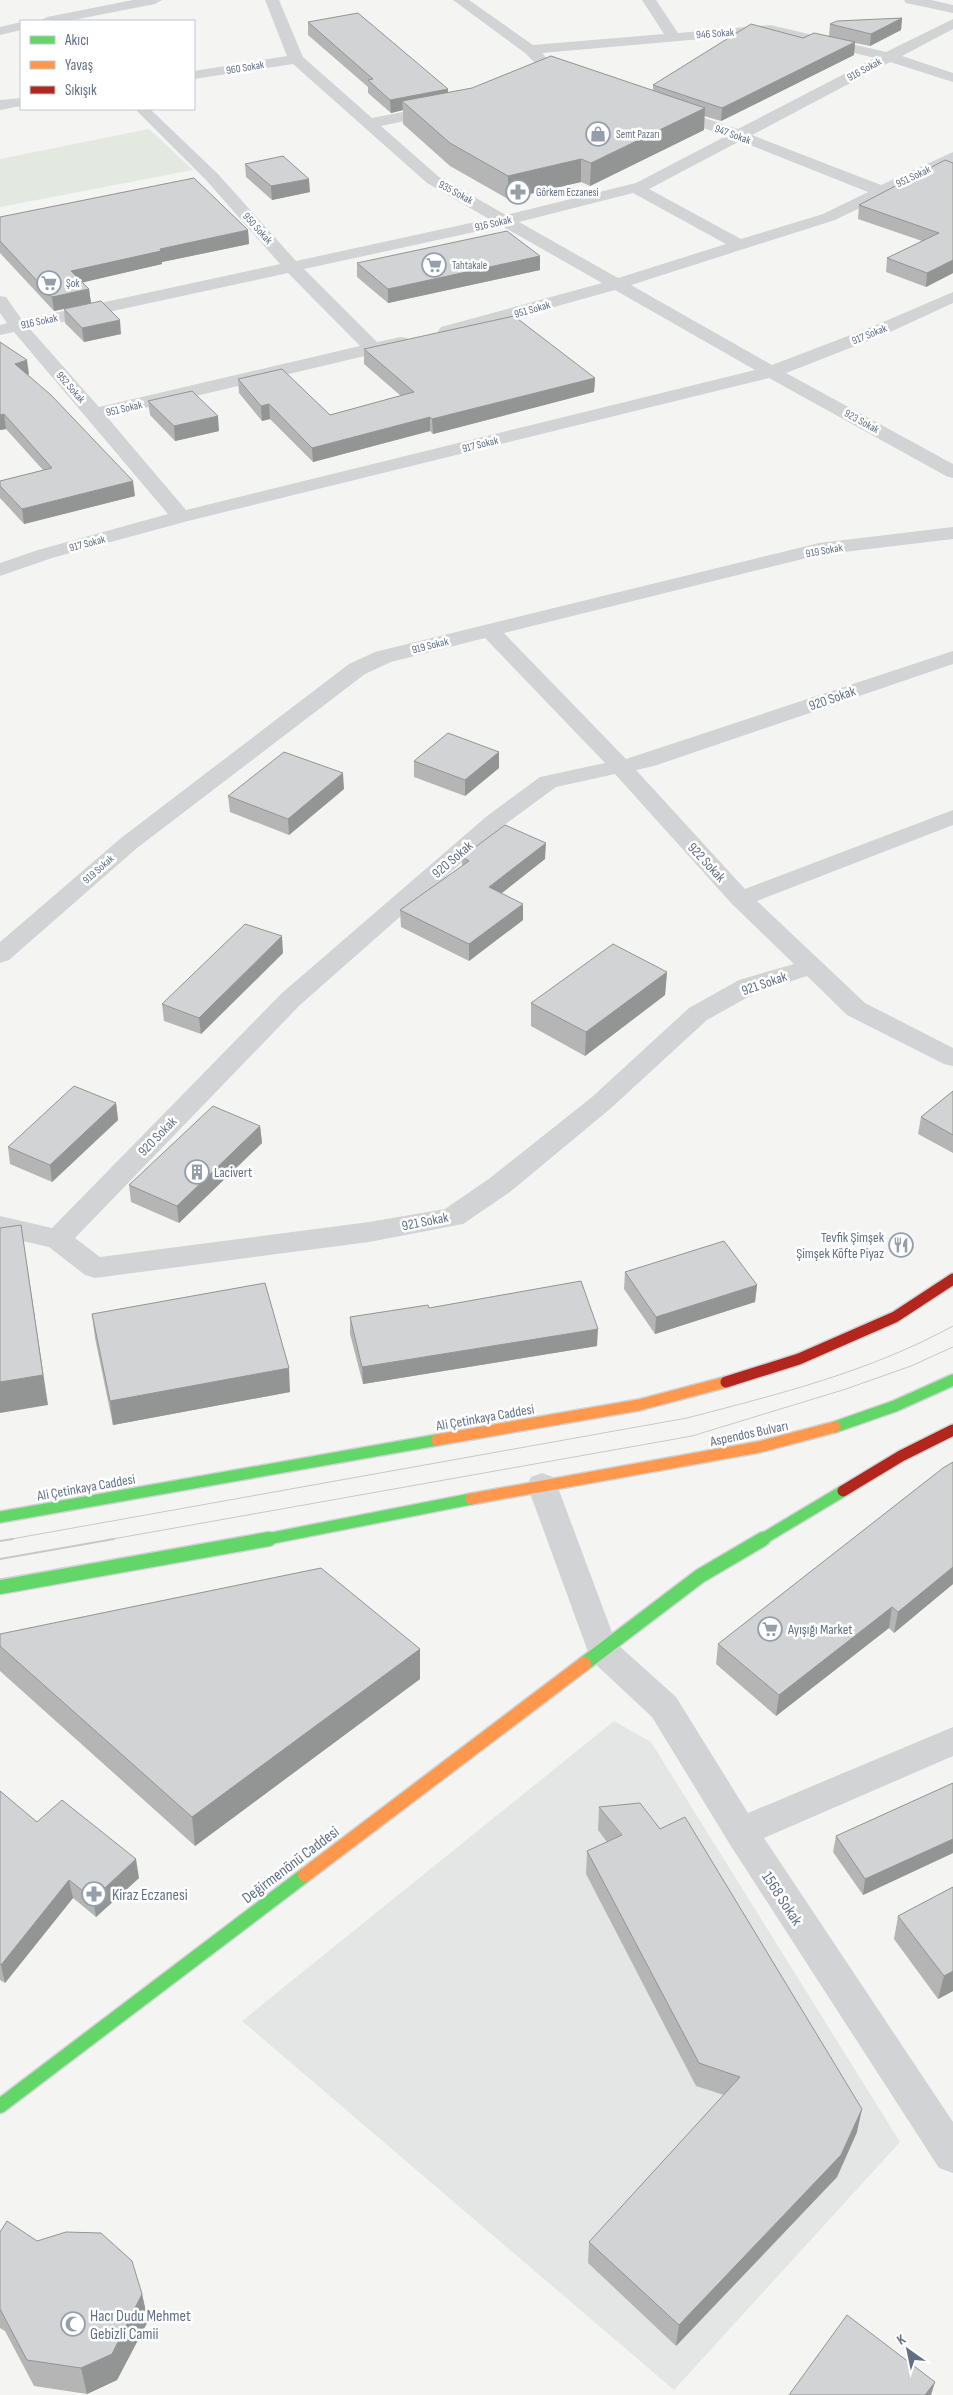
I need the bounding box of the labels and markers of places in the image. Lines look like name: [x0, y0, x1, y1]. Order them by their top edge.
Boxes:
shop icon: Semt Pazarı: [585, 121, 611, 147]
place label: Semt Pazarı: [616, 128, 660, 141]
pharmacy icon: Görkem Eczanesi: [505, 179, 531, 205]
place label: Görkem Eczanesi: [536, 186, 599, 199]
supermarket icon: Tahtakale: [421, 252, 447, 278]
place label: Tahtakale: [452, 259, 487, 272]
supermarket icon: Şok: [36, 270, 62, 296]
place label: Şok: [66, 277, 80, 290]
building icon: Lacivert: [184, 1159, 210, 1185]
place label: Lacivert: [214, 1164, 252, 1181]
place label: Tevfik Şimşek Şimşek Köfte Piyaz: [796, 1229, 885, 1262]
restaurant icon: Tevfik Şimşek Şimşek Köfte Piyaz: [888, 1232, 914, 1258]
supermarket icon: Ayışığı Market: [757, 1616, 783, 1642]
place label: Ayışığı Market: [787, 1621, 853, 1638]
pharmacy icon: Kiraz Eczanesi: [81, 1881, 107, 1907]
place label: Kiraz Eczanesi: [112, 1886, 188, 1905]
place label: Hacı Dudu Mehmet Gebizli Camii: [90, 2307, 191, 2344]
mosque icon: Hacı Dudu Mehmet Gebizli Camii: [60, 2311, 86, 2337]

